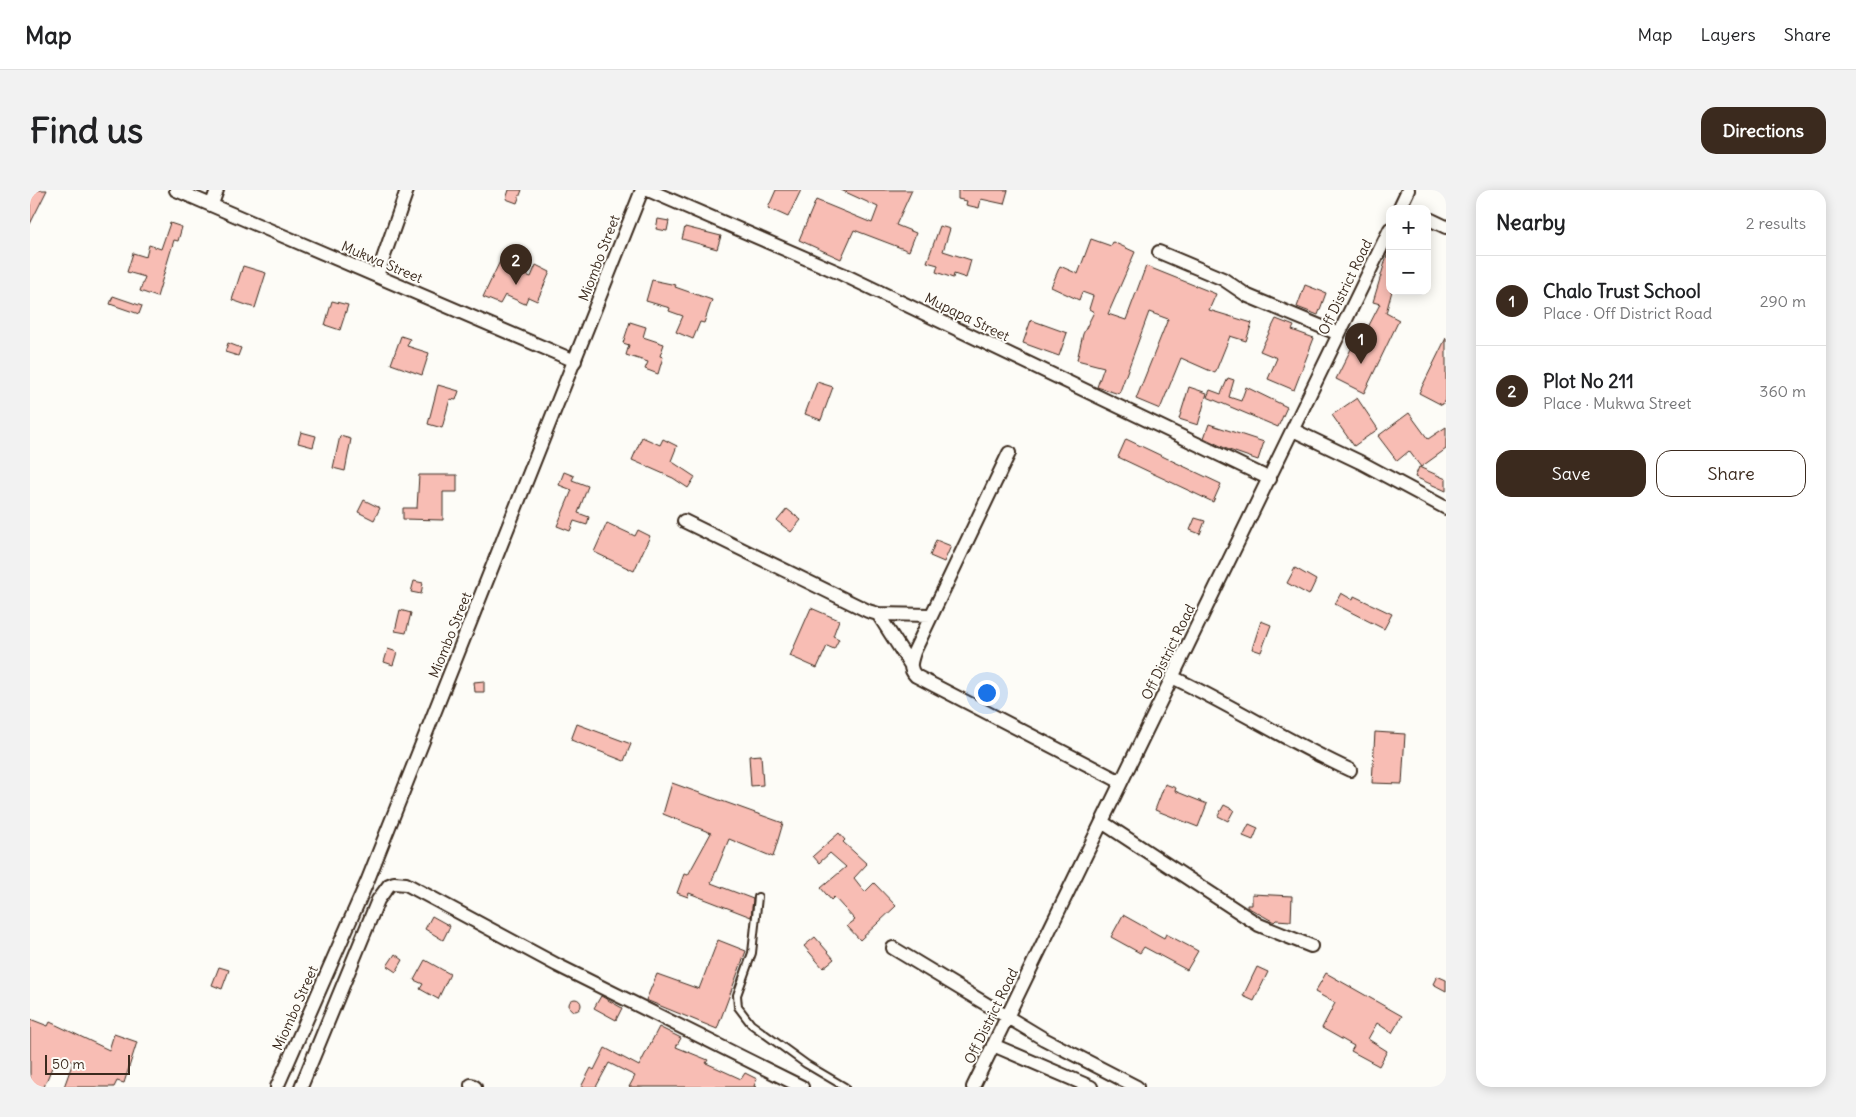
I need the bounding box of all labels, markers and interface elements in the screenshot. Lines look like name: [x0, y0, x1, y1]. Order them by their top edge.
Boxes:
text: Map: [25, 20, 72, 50]
text: Map: [1637, 23, 1672, 46]
text: Layers: [1700, 23, 1756, 46]
text: Share: [1784, 23, 1831, 46]
button: Directions: [1701, 107, 1826, 154]
text: Find us: [30, 108, 143, 152]
map controls: [1386, 205, 1431, 295]
button: +: [1386, 205, 1431, 250]
text: Nearby: [1496, 209, 1566, 236]
street label: Miombo Street: [574, 212, 624, 304]
text: 2 results: [1746, 213, 1806, 233]
street label: Off District Road: [1314, 236, 1376, 338]
street label: Mukwa Street: [339, 237, 425, 287]
pin: 2: [500, 244, 532, 285]
button: −: [1386, 250, 1431, 295]
text: Chalo Trust School: [1543, 279, 1701, 303]
street label: Mupapa Street: [922, 289, 1013, 345]
text: 1: [1509, 291, 1515, 311]
text: 290 m: [1760, 291, 1806, 311]
text: Place · Off District Road: [1543, 303, 1712, 323]
pin: 1: [1345, 323, 1377, 364]
text: Plot No 211: [1543, 369, 1634, 393]
text: 2: [1508, 381, 1516, 401]
text: 360 m: [1759, 381, 1806, 401]
text: Place · Mukwa Street: [1543, 393, 1692, 413]
button: Save: [1496, 450, 1646, 497]
button: Share: [1656, 450, 1806, 497]
street label: Miombo Street: [425, 589, 475, 681]
street label: Off District Road: [1137, 601, 1199, 703]
your location: [974, 680, 1000, 706]
street label: Miombo Street: [268, 963, 322, 1053]
street label: Off District Road: [960, 965, 1022, 1067]
scale bar: [45, 1052, 130, 1075]
text: 50 m: [52, 1055, 85, 1073]

